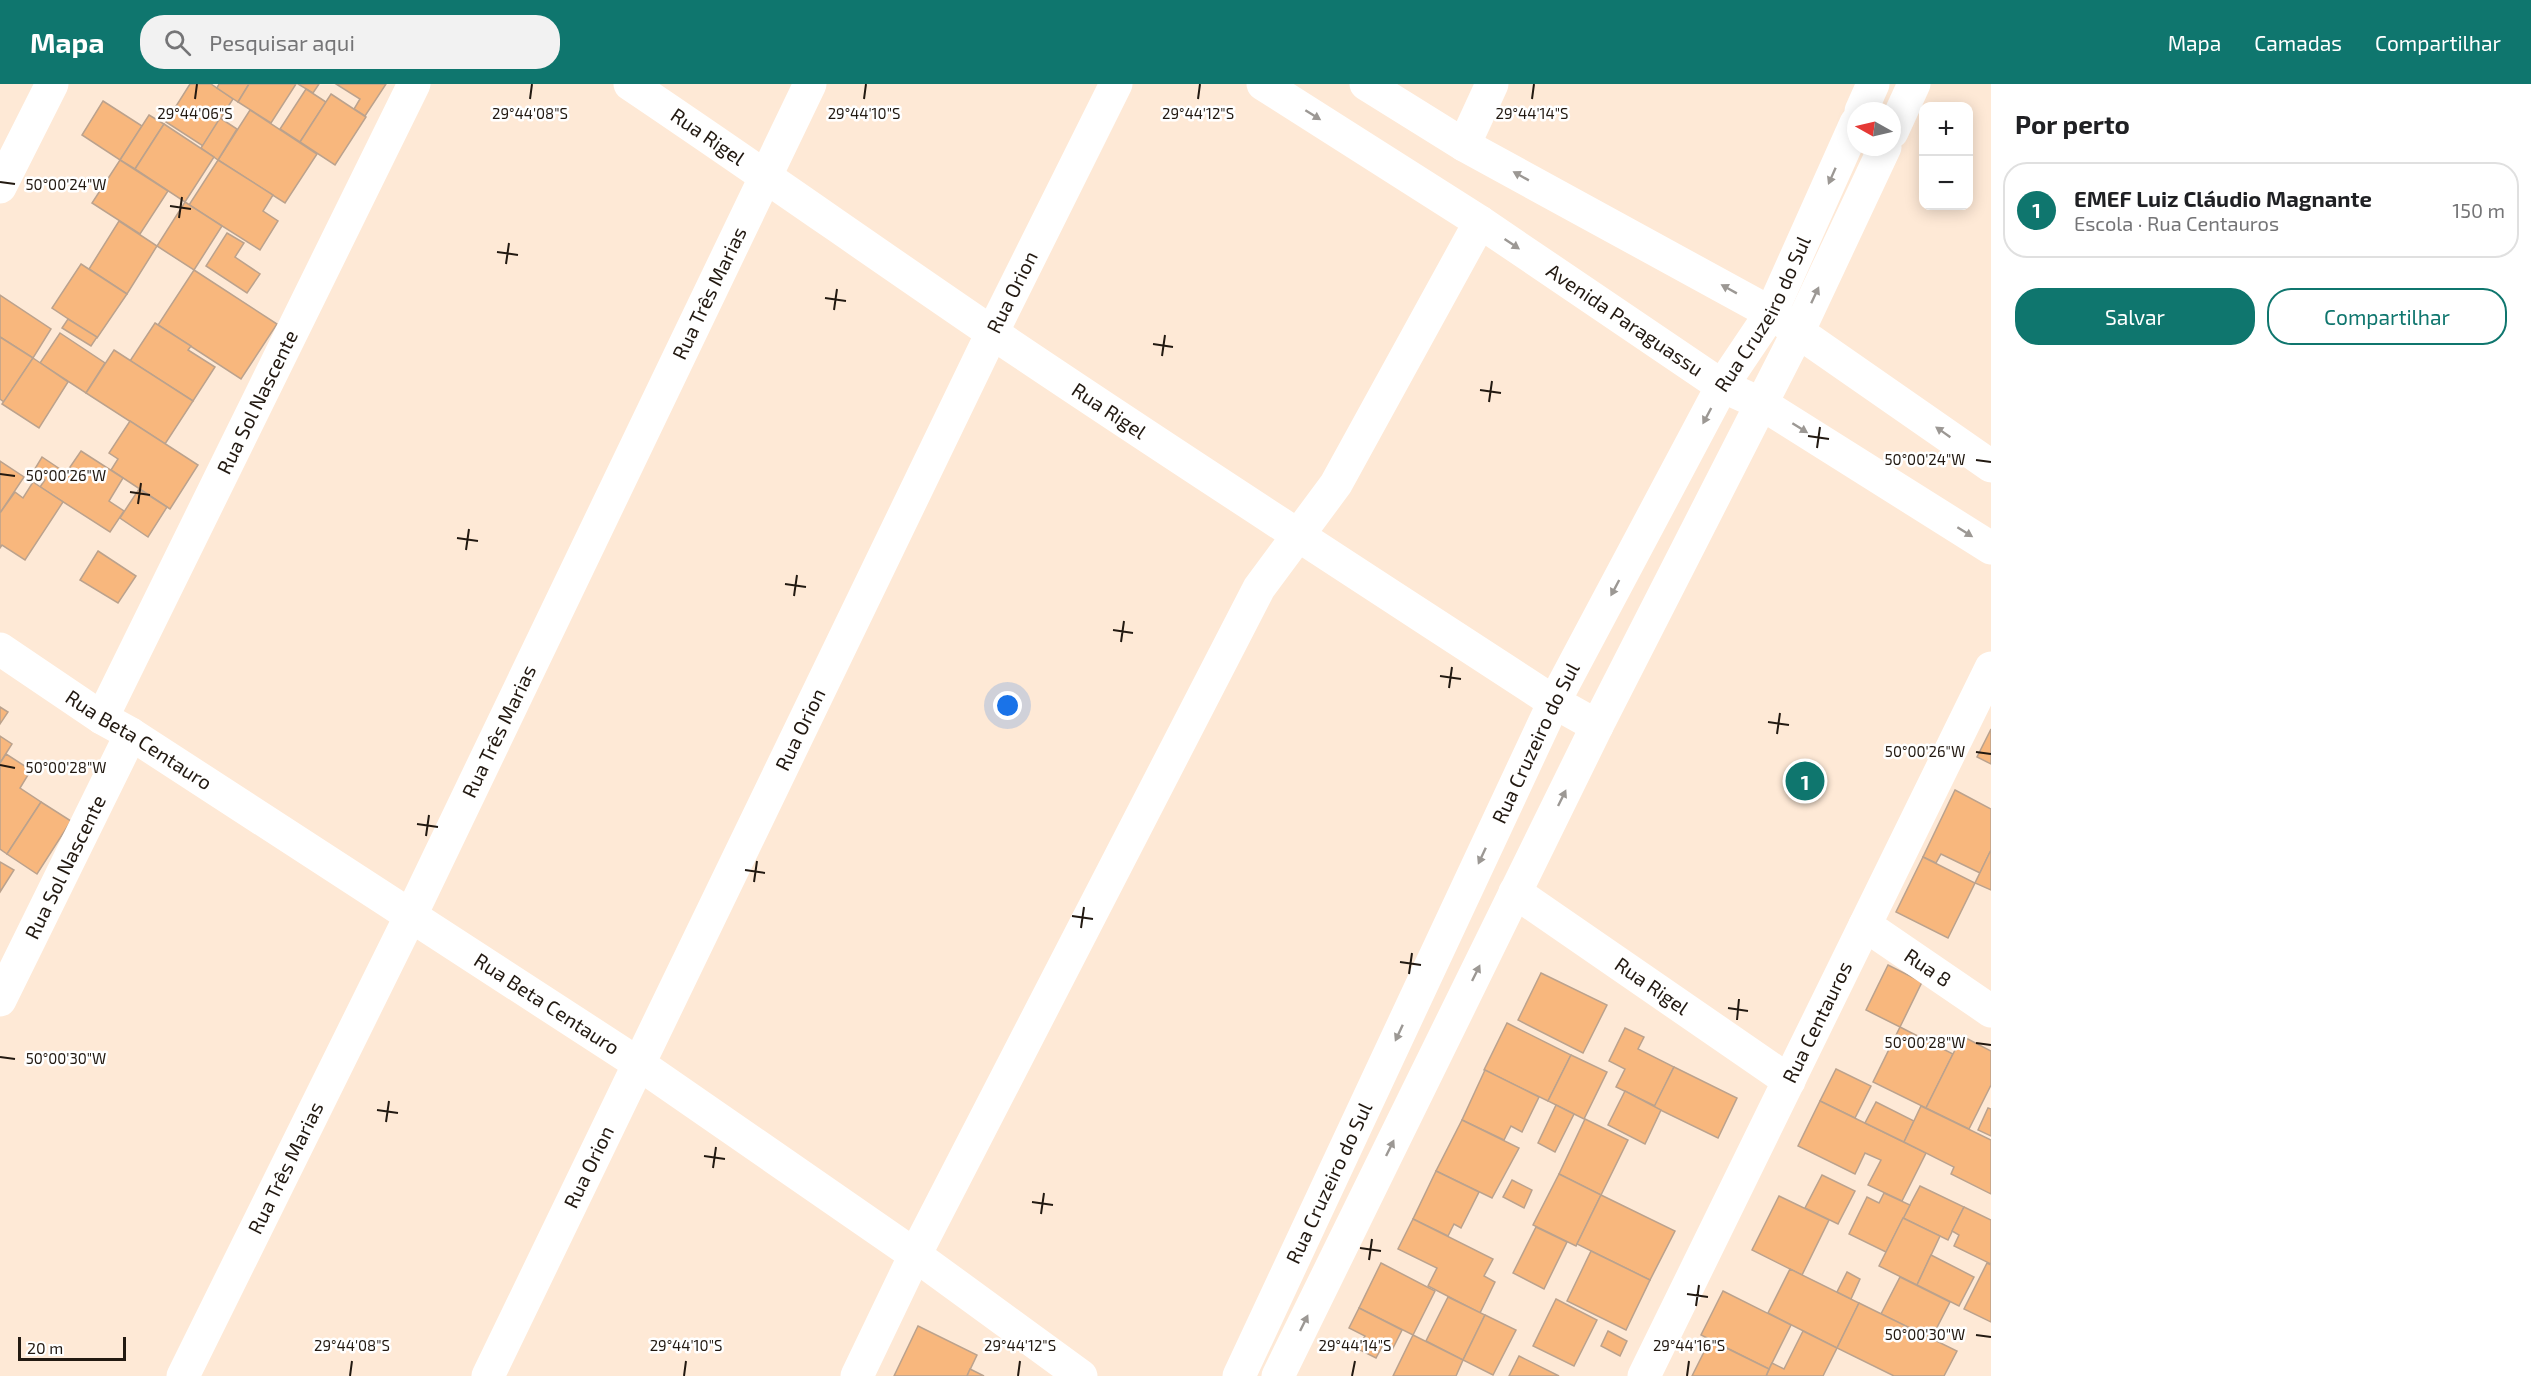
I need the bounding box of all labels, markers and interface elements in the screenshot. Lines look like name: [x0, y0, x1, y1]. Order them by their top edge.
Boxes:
search box: [140, 15, 560, 69]
text: Mapa: [30, 25, 104, 59]
icon: search: [161, 26, 194, 59]
text: Pesquisar aqui: [209, 29, 355, 55]
text: Mapa: [2168, 30, 2221, 55]
text: Camadas: [2254, 30, 2342, 55]
text: Compartilhar: [2375, 30, 2501, 55]
street label: Rua Rigel: [667, 102, 750, 170]
north arrow: [1847, 102, 1901, 156]
map controls: [1919, 102, 1973, 210]
button: +: [1919, 102, 1973, 156]
text: 29°44'06"S: [157, 104, 233, 122]
text: 29°44'08"S: [492, 104, 568, 122]
text: 29°44'10"S: [828, 104, 900, 122]
text: 29°44'12"S: [1162, 104, 1234, 122]
text: 29°44'14"S: [1496, 104, 1568, 122]
text: Por perto: [2015, 108, 2130, 139]
one-way arrow: [1305, 110, 1321, 121]
button: −: [1919, 156, 1973, 210]
one-way arrow: [1827, 168, 1837, 186]
one-way arrow: [1512, 171, 1529, 181]
text: 50°00'24"W: [26, 175, 106, 193]
text: EMEF Luiz Cláudio Magnante: [2074, 185, 2372, 211]
text: 1: [2032, 198, 2041, 222]
text: 150 m: [2452, 198, 2505, 222]
text: Escola · Rua Centauros: [2074, 211, 2279, 235]
street label: Rua Três Marias: [667, 223, 751, 363]
street label: Rua Cruzeiro do Sul: [1709, 232, 1815, 396]
one-way arrow: [1504, 238, 1520, 249]
street label: Rua Orion: [981, 247, 1042, 337]
street label: Avenida Paraguassu: [1542, 258, 1708, 381]
one-way arrow: [1720, 284, 1737, 294]
one-way arrow: [1811, 287, 1820, 304]
button: Salvar: [2015, 288, 2255, 345]
button: Compartilhar: [2267, 288, 2507, 345]
street label: Rua Sol Nascente: [211, 326, 302, 478]
street label: Rua Rigel: [1068, 377, 1151, 444]
one-way arrow: [1702, 407, 1711, 424]
one-way arrow: [1792, 422, 1808, 433]
one-way arrow: [1936, 426, 1952, 438]
text: 50°00'24"W: [1885, 450, 1965, 468]
text: 50°00'26"W: [26, 466, 106, 484]
one-way arrow: [1957, 526, 1973, 537]
one-way arrow: [1610, 579, 1620, 596]
street label: Rua Cruzeiro do Sul: [1486, 658, 1584, 827]
street label: Rua Três Marias: [456, 661, 540, 801]
street label: Rua Beta Centauro: [62, 684, 217, 794]
street label: Rua Orion: [769, 684, 830, 774]
your location: [993, 691, 1022, 720]
text: 50°00'26"W: [1885, 742, 1965, 760]
text: 50°00'28"W: [26, 758, 106, 776]
pin: 1: [1786, 758, 1824, 804]
one-way arrow: [1557, 790, 1566, 807]
street label: Rua Sol Nascente: [19, 791, 110, 943]
one-way arrow: [1477, 848, 1486, 865]
street label: Rua 8: [1900, 943, 1956, 991]
street label: Rua Beta Centauro: [470, 947, 624, 1059]
street label: Rua Rigel: [1611, 952, 1694, 1019]
street label: Rua Centauros: [1777, 957, 1856, 1086]
one-way arrow: [1471, 965, 1480, 982]
one-way arrow: [1395, 1025, 1404, 1042]
text: 50°00'28"W: [1885, 1033, 1965, 1051]
text: 50°00'30"W: [26, 1049, 106, 1067]
street label: Rua Três Marias: [242, 1098, 328, 1238]
street label: Rua Cruzeiro do Sul: [1280, 1098, 1376, 1267]
street label: Rua Orion: [558, 1122, 618, 1212]
one-way arrow: [1385, 1140, 1395, 1157]
one-way arrow: [1300, 1315, 1309, 1332]
text: 50°00'30"W: [1885, 1325, 1965, 1343]
scale bar: [18, 1334, 126, 1362]
text: 29°44'08"S: [314, 1336, 390, 1354]
text: 29°44'10"S: [650, 1336, 722, 1354]
text: 29°44'12"S: [984, 1336, 1056, 1354]
text: 29°44'14"S: [1319, 1336, 1391, 1354]
text: 29°44'16"S: [1653, 1336, 1725, 1354]
text: 20 m: [27, 1338, 63, 1357]

